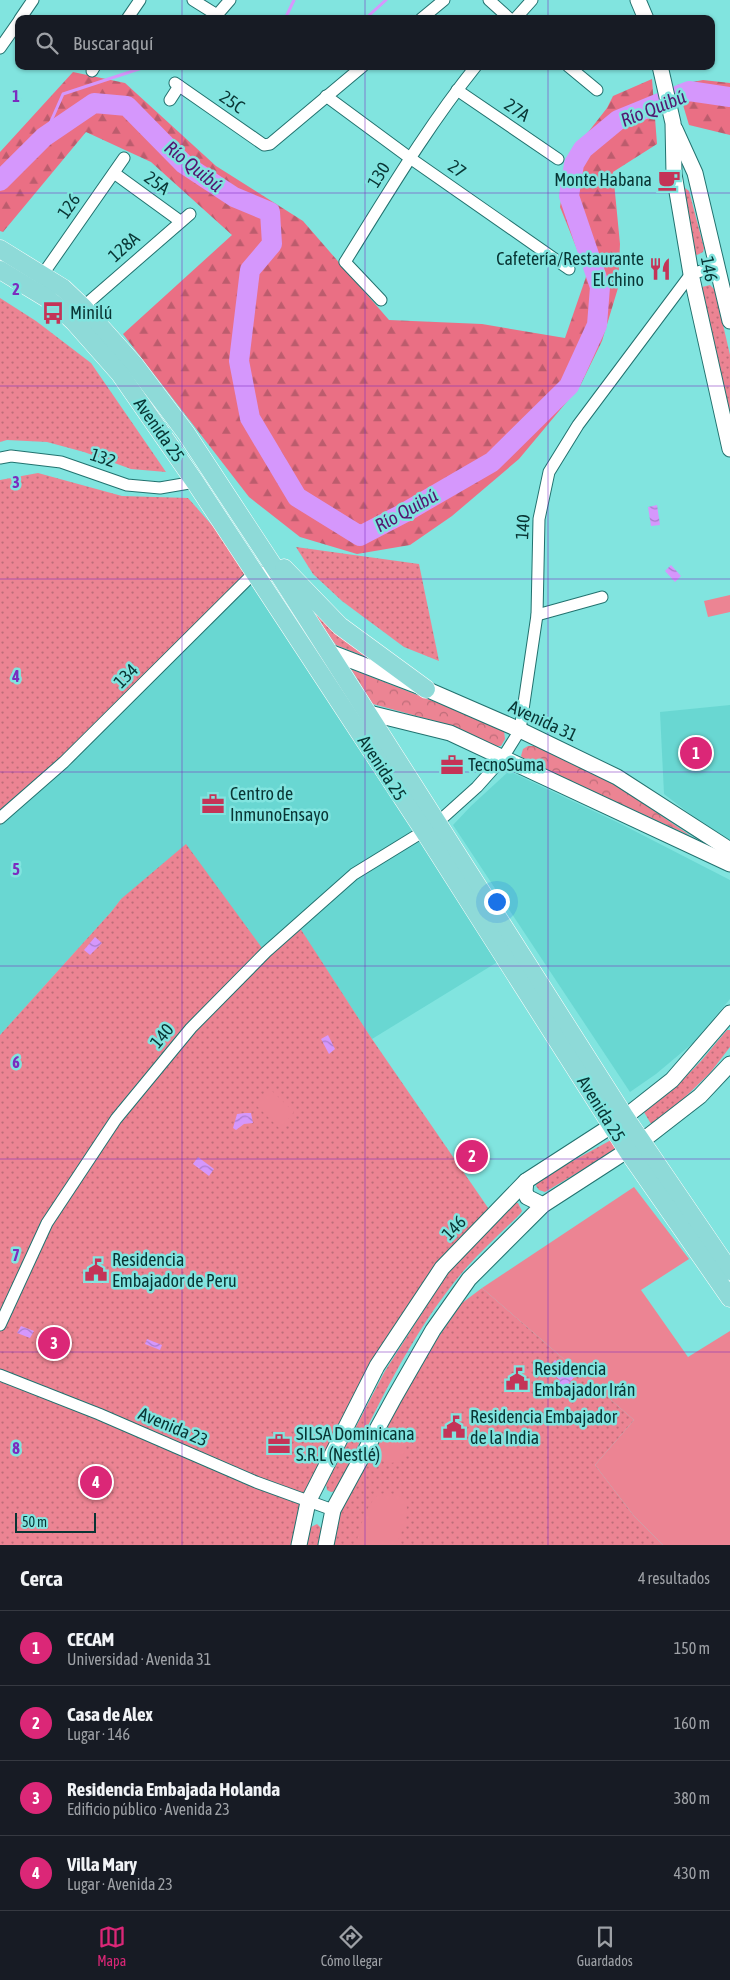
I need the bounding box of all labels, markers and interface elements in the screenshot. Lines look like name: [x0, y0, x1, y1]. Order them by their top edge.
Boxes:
search box: [15, 15, 715, 70]
icon: search: [33, 29, 61, 57]
text: Buscar aquí: [73, 32, 153, 54]
water label: Río Quibú: [617, 85, 689, 131]
street label: 25C: [216, 86, 249, 117]
text: 1: [12, 87, 20, 105]
street label: 27A: [501, 94, 534, 126]
water label: Río Quibú: [161, 136, 227, 196]
street label: 27: [444, 155, 470, 182]
street label: 130: [363, 158, 394, 191]
street label: 25A: [141, 167, 174, 199]
cafe icon: Monte Habana: [656, 167, 682, 193]
place label: Monte Habana: [554, 169, 652, 190]
street label: 126: [53, 189, 84, 222]
street label: 128A: [104, 227, 144, 266]
place label: Cafetería/Restaurante El chino: [496, 248, 644, 290]
street label: 146: [697, 254, 722, 283]
restaurant icon: Cafetería/Restaurante El chino: [647, 256, 673, 282]
text: 2: [12, 280, 20, 298]
bus stop icon: Minilú: [40, 300, 66, 326]
place label: Minilú: [70, 302, 113, 323]
street label: Avenida 25: [130, 394, 189, 466]
street label: 132: [88, 443, 119, 472]
text: 3: [12, 473, 20, 491]
water label: Río Quibú: [371, 484, 441, 536]
street label: 140: [511, 514, 534, 540]
street label: 134: [109, 659, 142, 692]
text: 4: [11, 667, 20, 685]
street label: Avenida 31: [506, 696, 581, 746]
street label: Avenida 25: [354, 731, 411, 804]
pin: 1: [680, 734, 712, 772]
office icon: TecnoSuma: [439, 752, 465, 778]
place label: TecnoSuma: [468, 754, 544, 775]
place label: Centro de InmunoEnsayo: [230, 783, 329, 825]
office icon: Centro de InmunoEnsayo: [200, 791, 226, 817]
text: 5: [12, 860, 20, 878]
your location: [484, 889, 510, 915]
street label: 140: [145, 1019, 178, 1052]
text: 6: [12, 1053, 20, 1071]
street label: Avenida 25: [573, 1072, 630, 1145]
pin: 2: [456, 1137, 488, 1175]
street label: 146: [437, 1211, 470, 1244]
text: 7: [12, 1246, 20, 1264]
place label: Residencia Embajador de Peru: [112, 1249, 237, 1291]
public building icon: Residencia Embajador de Peru: [83, 1257, 109, 1283]
pin: 3: [38, 1324, 70, 1362]
place label: Residencia Embajador Irán: [534, 1358, 635, 1400]
public building icon: Residencia Embajador Irán: [504, 1366, 530, 1392]
street label: Avenida 23: [135, 1403, 211, 1451]
place label: Residencia Embajador de la India: [470, 1406, 618, 1448]
public building icon: Residencia Embajador de la India: [441, 1414, 467, 1440]
place label: SILSA Dominicana S.R.L (Nestlé): [296, 1423, 415, 1465]
office icon: SILSA Dominicana S.R.L (Nestlé): [266, 1431, 292, 1457]
text: 8: [12, 1439, 20, 1457]
pin: 4: [80, 1463, 112, 1501]
scale bar: [15, 1510, 96, 1533]
text: 50 m: [22, 1514, 47, 1530]
text: Cerca: [20, 1566, 63, 1590]
text: 4 resultados: [638, 1569, 710, 1587]
text: CECAM: [67, 1628, 114, 1650]
text: 1: [32, 1639, 40, 1657]
text: 150 m: [674, 1639, 710, 1657]
text: Universidad · Avenida 31: [67, 1650, 211, 1668]
text: Casa de Alex: [67, 1703, 153, 1725]
text: 2: [32, 1714, 40, 1732]
text: 160 m: [674, 1714, 710, 1732]
text: Lugar · 146: [67, 1725, 130, 1743]
text: Residencia Embajada Holanda: [67, 1778, 280, 1800]
text: 3: [32, 1789, 40, 1807]
text: 380 m: [674, 1789, 710, 1807]
text: Edificio público · Avenida 23: [67, 1800, 230, 1818]
text: Villa Mary: [67, 1853, 137, 1875]
text: 4: [32, 1864, 40, 1882]
text: 430 m: [674, 1864, 710, 1882]
text: Lugar · Avenida 23: [67, 1875, 173, 1893]
tab: Mapa: [97, 1923, 126, 1969]
tab: Cómo llegar: [321, 1923, 382, 1969]
tab: Guardados: [577, 1923, 633, 1969]

